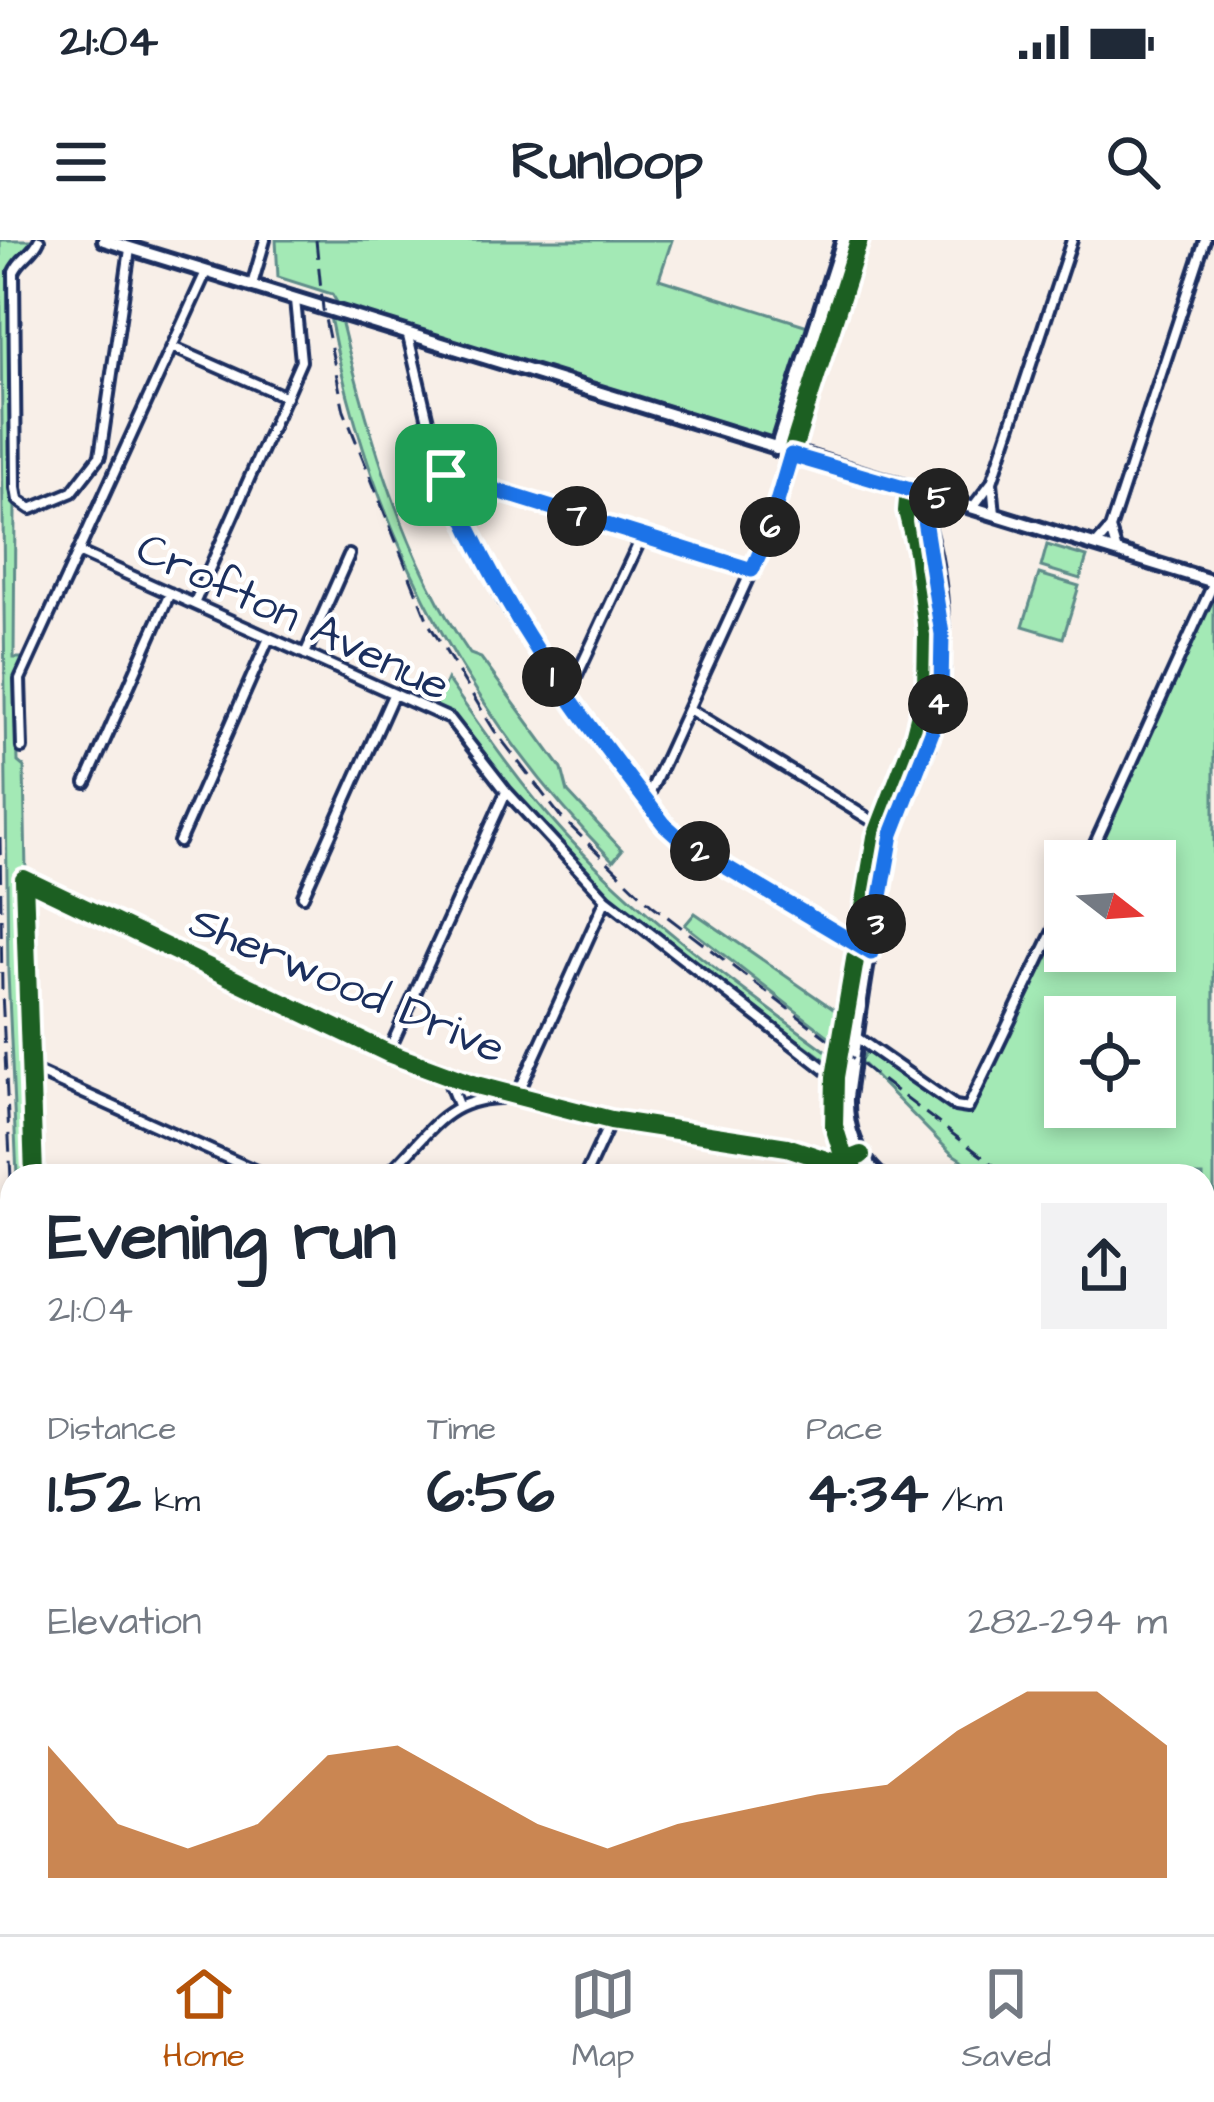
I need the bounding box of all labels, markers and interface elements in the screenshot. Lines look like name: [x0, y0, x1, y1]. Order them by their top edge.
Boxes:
text: 21:04: [60, 11, 158, 73]
text: Runloop: [511, 125, 703, 200]
icon: menu: [48, 129, 114, 195]
icon: search: [1100, 129, 1166, 195]
pin: [395, 424, 497, 526]
icon: arrive: [413, 442, 479, 508]
pin: 5: [909, 468, 969, 528]
text: 5: [927, 475, 951, 521]
pin: 7: [547, 486, 607, 546]
text: 7: [567, 493, 587, 539]
pin: 6: [740, 497, 800, 557]
text: 6: [760, 504, 780, 550]
street label: Crofton Avenue: [126, 518, 459, 717]
pin: 1: [522, 647, 582, 707]
text: 1: [550, 654, 554, 700]
pin: 4: [908, 674, 968, 734]
text: 4: [927, 681, 949, 727]
pin: 2: [670, 821, 730, 881]
text: 2: [691, 828, 709, 874]
north arrow: [1044, 840, 1176, 972]
map controls: [1044, 840, 1176, 1128]
street label: Sherwood Drive: [180, 891, 514, 1080]
pin: 3: [846, 894, 906, 954]
text: 3: [868, 901, 884, 947]
button: locate: [1044, 996, 1176, 1128]
text: Evening run: [48, 1193, 396, 1285]
button: share: [1041, 1203, 1167, 1329]
text: 21:04: [48, 1284, 133, 1338]
text: Distance: [48, 1406, 176, 1452]
text: Time: [427, 1406, 496, 1452]
text: Pace: [806, 1406, 883, 1452]
text: 1.52: [48, 1452, 141, 1535]
text: 6:56: [427, 1452, 555, 1535]
text: 4:34: [806, 1452, 928, 1535]
text: km: [141, 1478, 200, 1524]
text: /km: [928, 1478, 1002, 1524]
text: Elevation: [48, 1596, 202, 1650]
text: 282–294 m: [968, 1596, 1167, 1650]
tab: Home: [163, 1961, 245, 2079]
tab: Map: [570, 1961, 636, 2079]
tab: Saved: [961, 1961, 1051, 2079]

